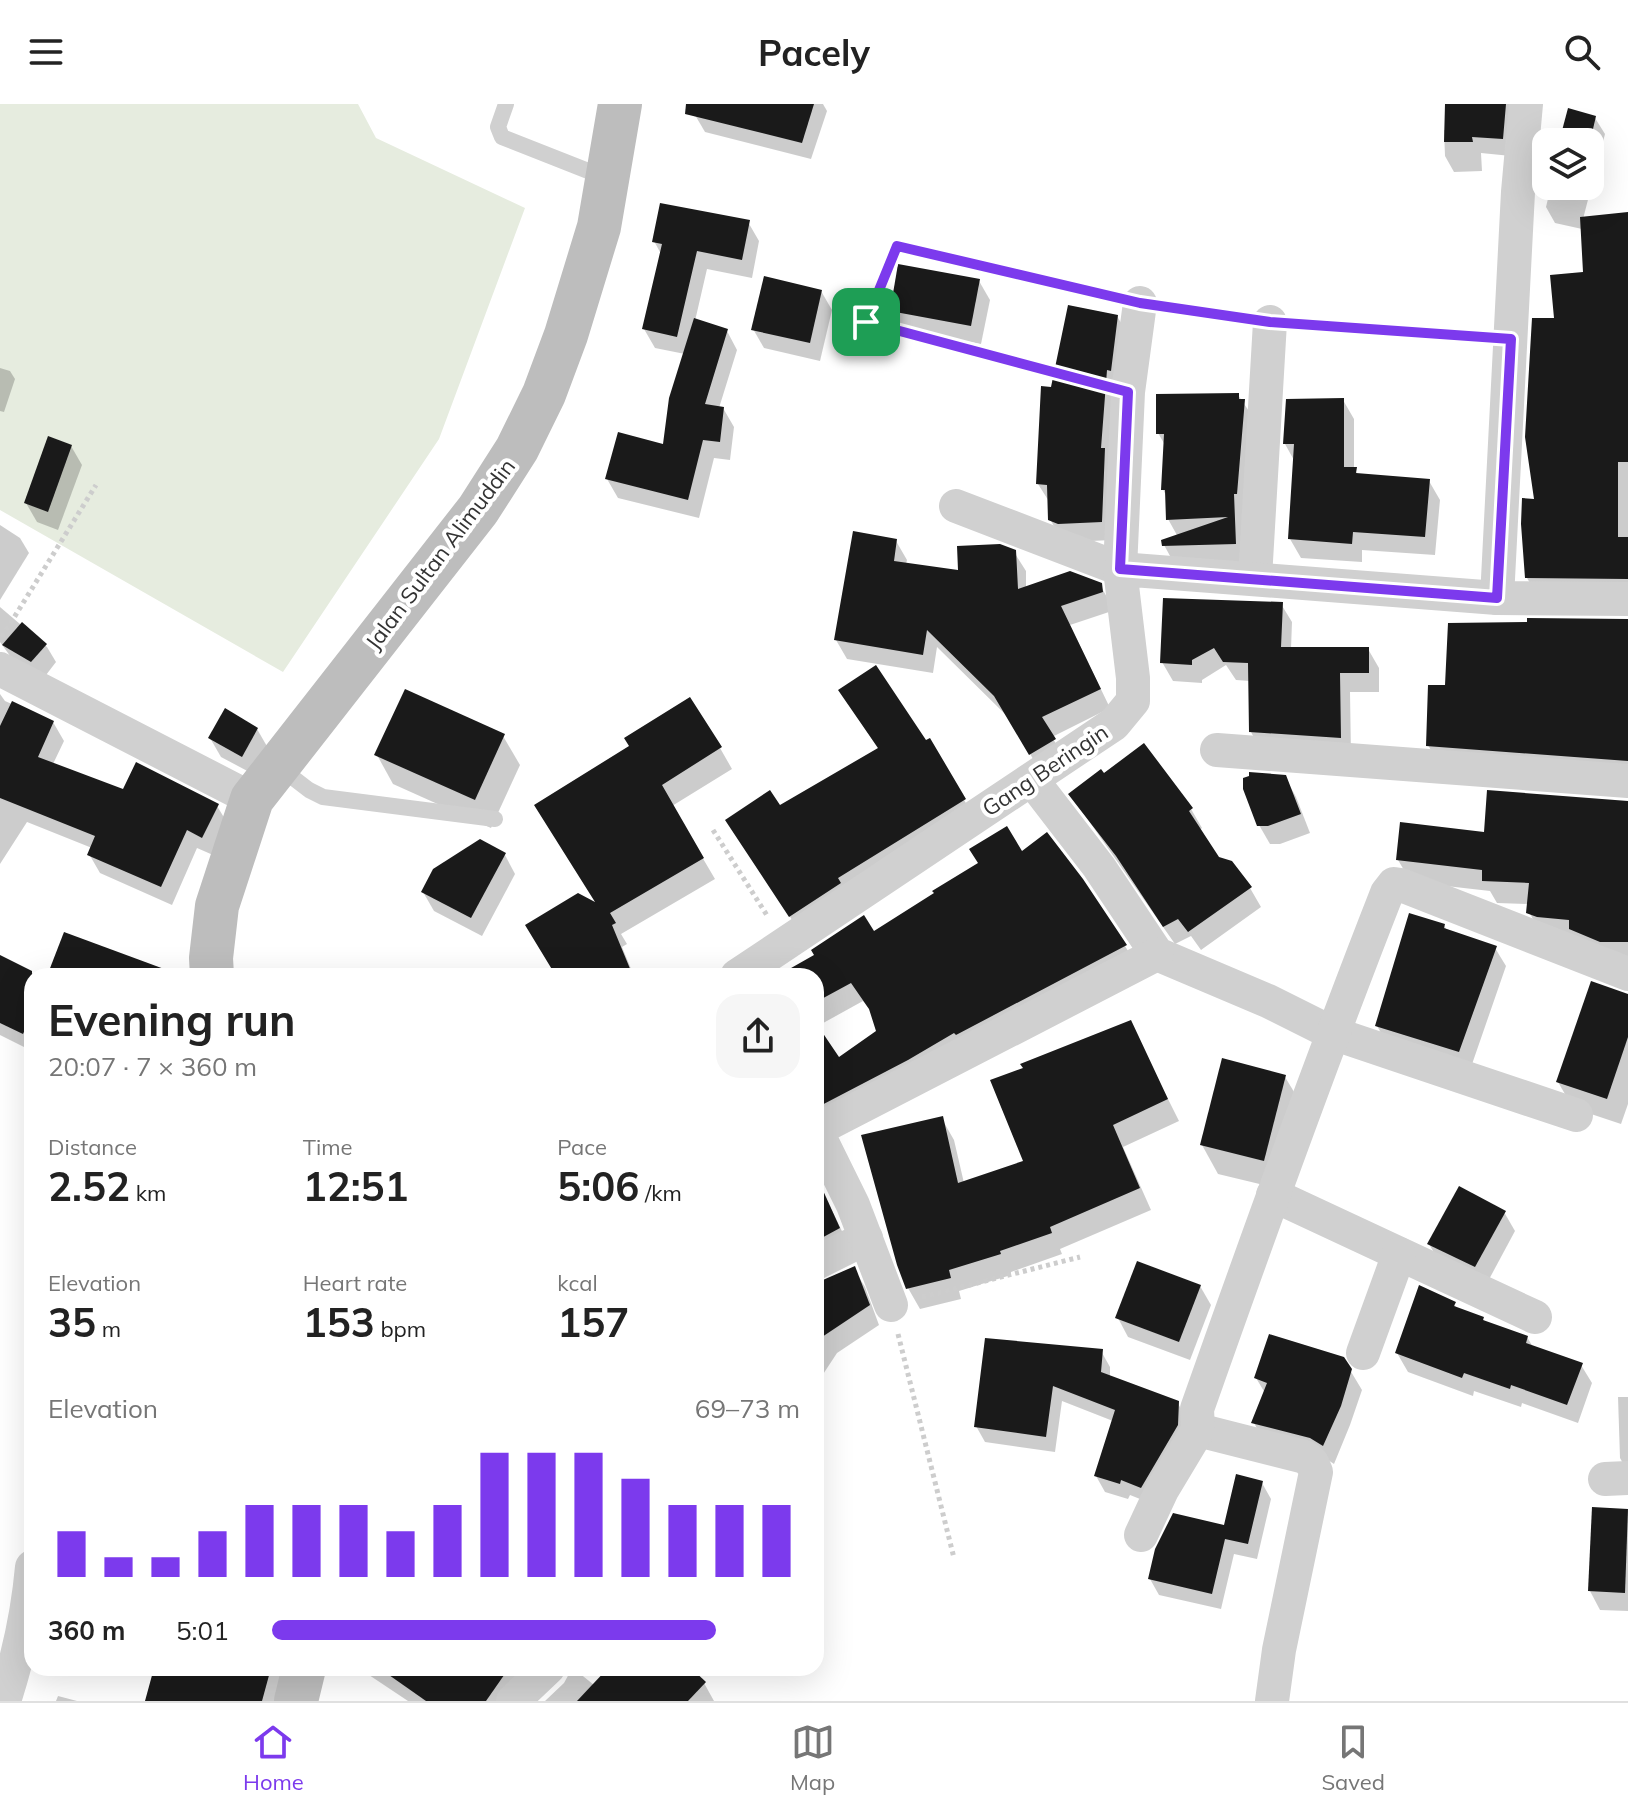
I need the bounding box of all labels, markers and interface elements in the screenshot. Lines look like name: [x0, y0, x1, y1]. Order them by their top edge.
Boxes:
icon: menu: [24, 30, 68, 74]
text: Pacely: [758, 30, 870, 75]
icon: search: [1560, 30, 1604, 74]
map controls: [1532, 128, 1604, 200]
button: layers: [1532, 128, 1604, 200]
pin: [832, 288, 900, 356]
icon: arrive: [844, 300, 888, 344]
street label: Jalan Sultan Alimuddin: [359, 453, 521, 655]
street label: Gang Beringin: [977, 718, 1113, 822]
text: Evening run: [48, 992, 295, 1047]
button: share: [716, 994, 800, 1078]
text: 20:07 · 7 × 360 m: [48, 1050, 257, 1083]
text: Distance: [48, 1133, 137, 1161]
text: Time: [303, 1133, 352, 1161]
text: Pace: [557, 1133, 607, 1161]
text: 2.52: [48, 1161, 130, 1211]
text: 12:51: [303, 1161, 409, 1211]
text: 5:06: [557, 1161, 639, 1211]
text: km: [130, 1179, 166, 1207]
text: /km: [639, 1179, 682, 1207]
text: Elevation: [48, 1269, 141, 1297]
text: Heart rate: [303, 1269, 407, 1297]
text: kcal: [557, 1269, 598, 1297]
text: 35: [48, 1297, 96, 1347]
text: 153: [303, 1297, 375, 1347]
text: 157: [557, 1297, 629, 1347]
text: m: [96, 1315, 121, 1343]
text: bpm: [375, 1315, 426, 1343]
text: Elevation: [48, 1392, 158, 1425]
text: 69–73 m: [695, 1392, 800, 1425]
text: 360 m: [48, 1614, 125, 1647]
text: 5:01: [176, 1614, 229, 1647]
tab: Home: [243, 1720, 304, 1796]
tab: Map: [790, 1720, 835, 1796]
tab: Saved: [1321, 1720, 1385, 1796]

